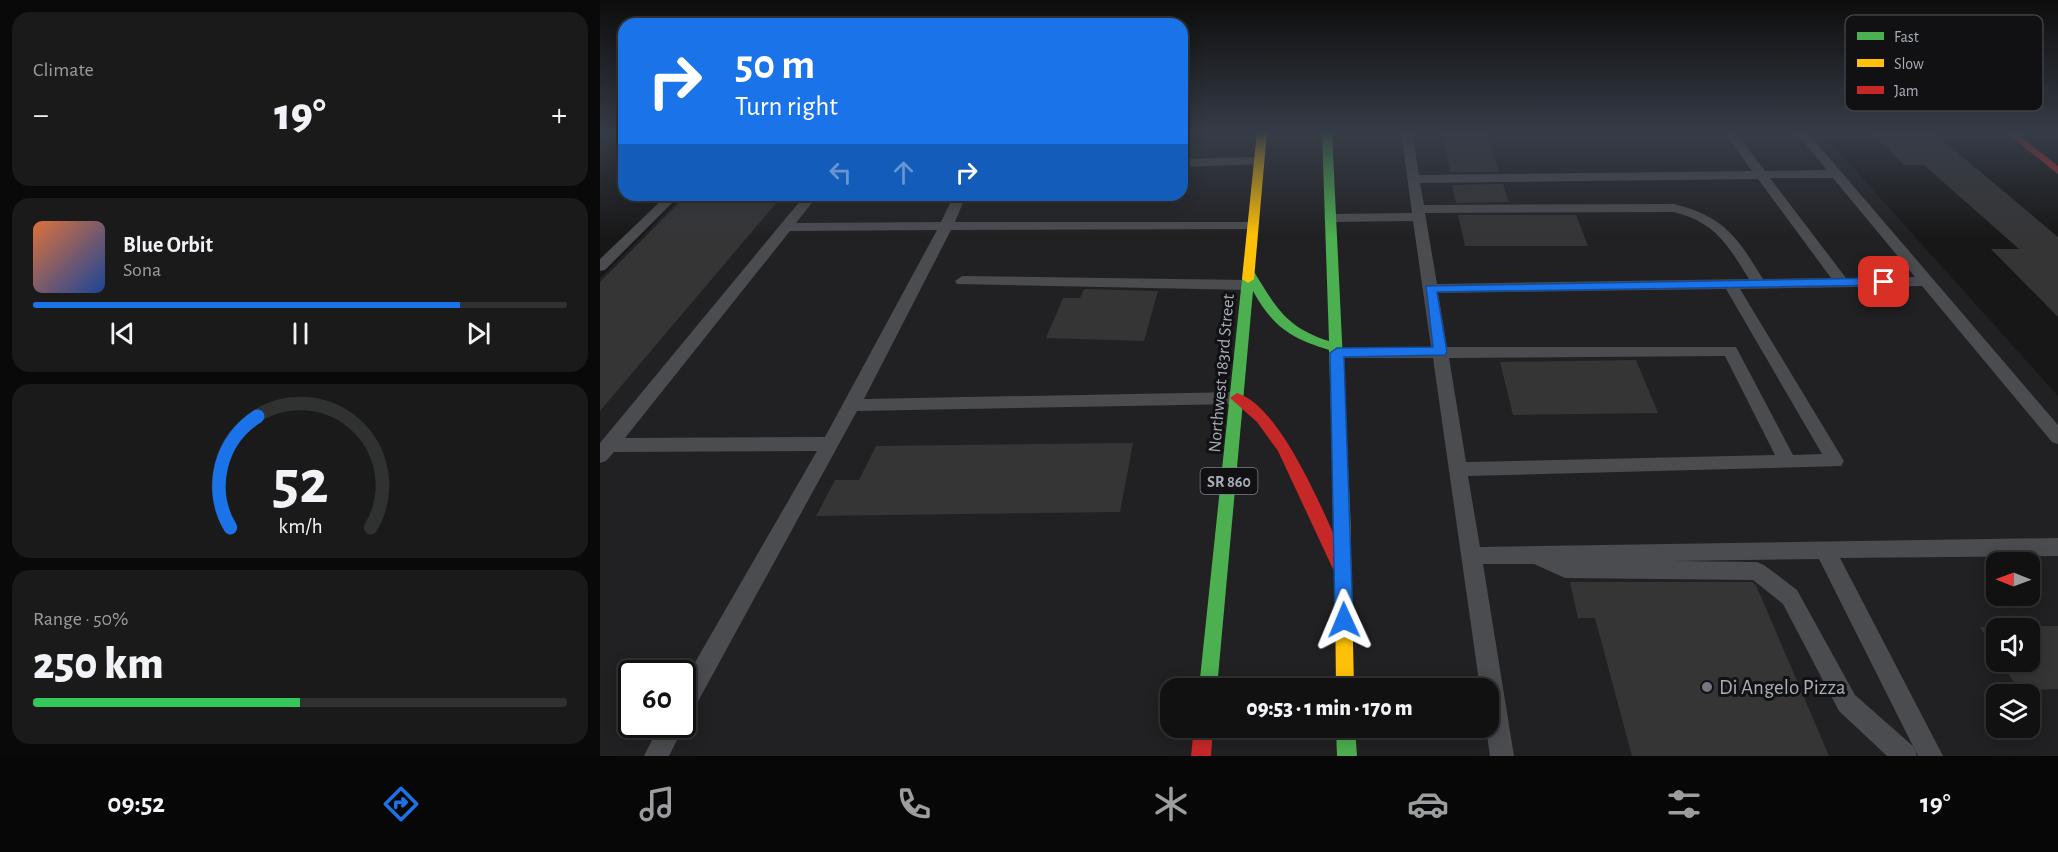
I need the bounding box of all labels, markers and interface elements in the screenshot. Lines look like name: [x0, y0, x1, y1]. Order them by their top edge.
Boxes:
legend: [1845, 15, 2043, 111]
text: Fast: [1894, 29, 1919, 45]
icon: right: [636, 42, 714, 120]
text: 50 m: [735, 44, 815, 86]
text: Slow: [1894, 56, 1924, 72]
text: Climate: [33, 60, 94, 80]
text: Jam: [1894, 83, 1919, 99]
text: 19°: [274, 93, 326, 138]
text: Turn right: [735, 93, 838, 120]
text: −: [33, 99, 49, 132]
text: +: [551, 99, 567, 132]
icon: left: [824, 156, 857, 189]
icon: ahead: [887, 156, 920, 189]
icon: right: [950, 156, 983, 189]
text: Blue Orbit: [123, 234, 213, 256]
pin: [1858, 256, 1909, 307]
text: Sona: [123, 260, 161, 280]
icon: arrive: [1867, 265, 1900, 298]
street label: Northwest 183rd Street: [1206, 293, 1238, 453]
icon: previous: [106, 317, 139, 350]
icon: pause: [284, 317, 317, 350]
icon: next: [462, 317, 495, 350]
text: 52: [272, 452, 328, 514]
road number: SR 860: [1200, 468, 1258, 494]
text: km/h: [278, 516, 322, 537]
north arrow: [1986, 552, 2040, 606]
map controls: [1986, 552, 2040, 738]
position arrow: [1312, 588, 1376, 652]
text: Range · 50%: [33, 609, 129, 629]
button: sound: [1986, 618, 2040, 672]
text: 250 km: [33, 642, 164, 687]
speed limit sign: 60: [618, 660, 696, 738]
place label: Di Angelo Pizza: [1719, 677, 1846, 698]
marker: Di Angelo Pizza: [1700, 680, 1714, 694]
button: layers: [1986, 684, 2040, 738]
text: 09:53 · 1 min · 170 m: [1246, 697, 1413, 719]
icon: directions: [380, 783, 422, 825]
icon: music: [636, 783, 678, 825]
icon: phone: [893, 783, 935, 825]
icon: climate: [1150, 783, 1192, 825]
icon: car: [1407, 783, 1449, 825]
icon: filters: [1663, 783, 1705, 825]
text: 09:52: [107, 790, 165, 817]
text: 19°: [1920, 790, 1951, 817]

